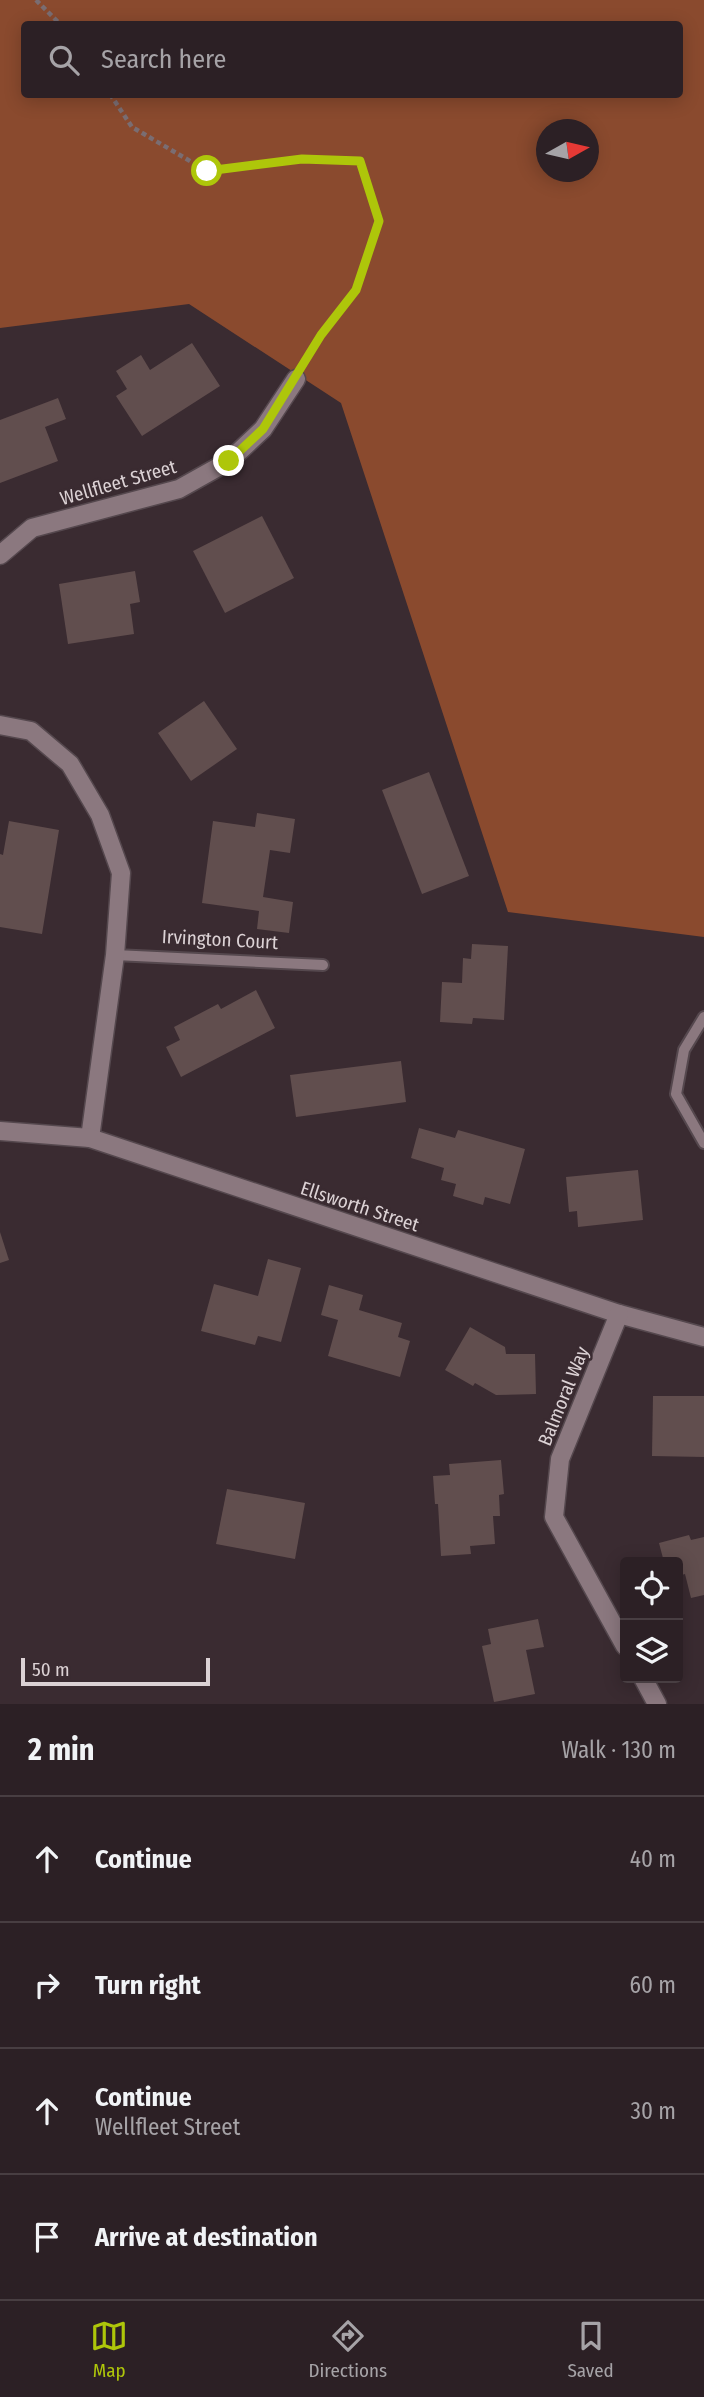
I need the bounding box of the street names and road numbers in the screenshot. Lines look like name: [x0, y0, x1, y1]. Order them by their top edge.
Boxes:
street label: Wellfleet Street: [57, 455, 180, 510]
street label: Irvington Court: [161, 925, 279, 954]
street label: Ellsworth Street: [298, 1176, 423, 1237]
street label: Balmoral Way: [533, 1343, 594, 1449]

